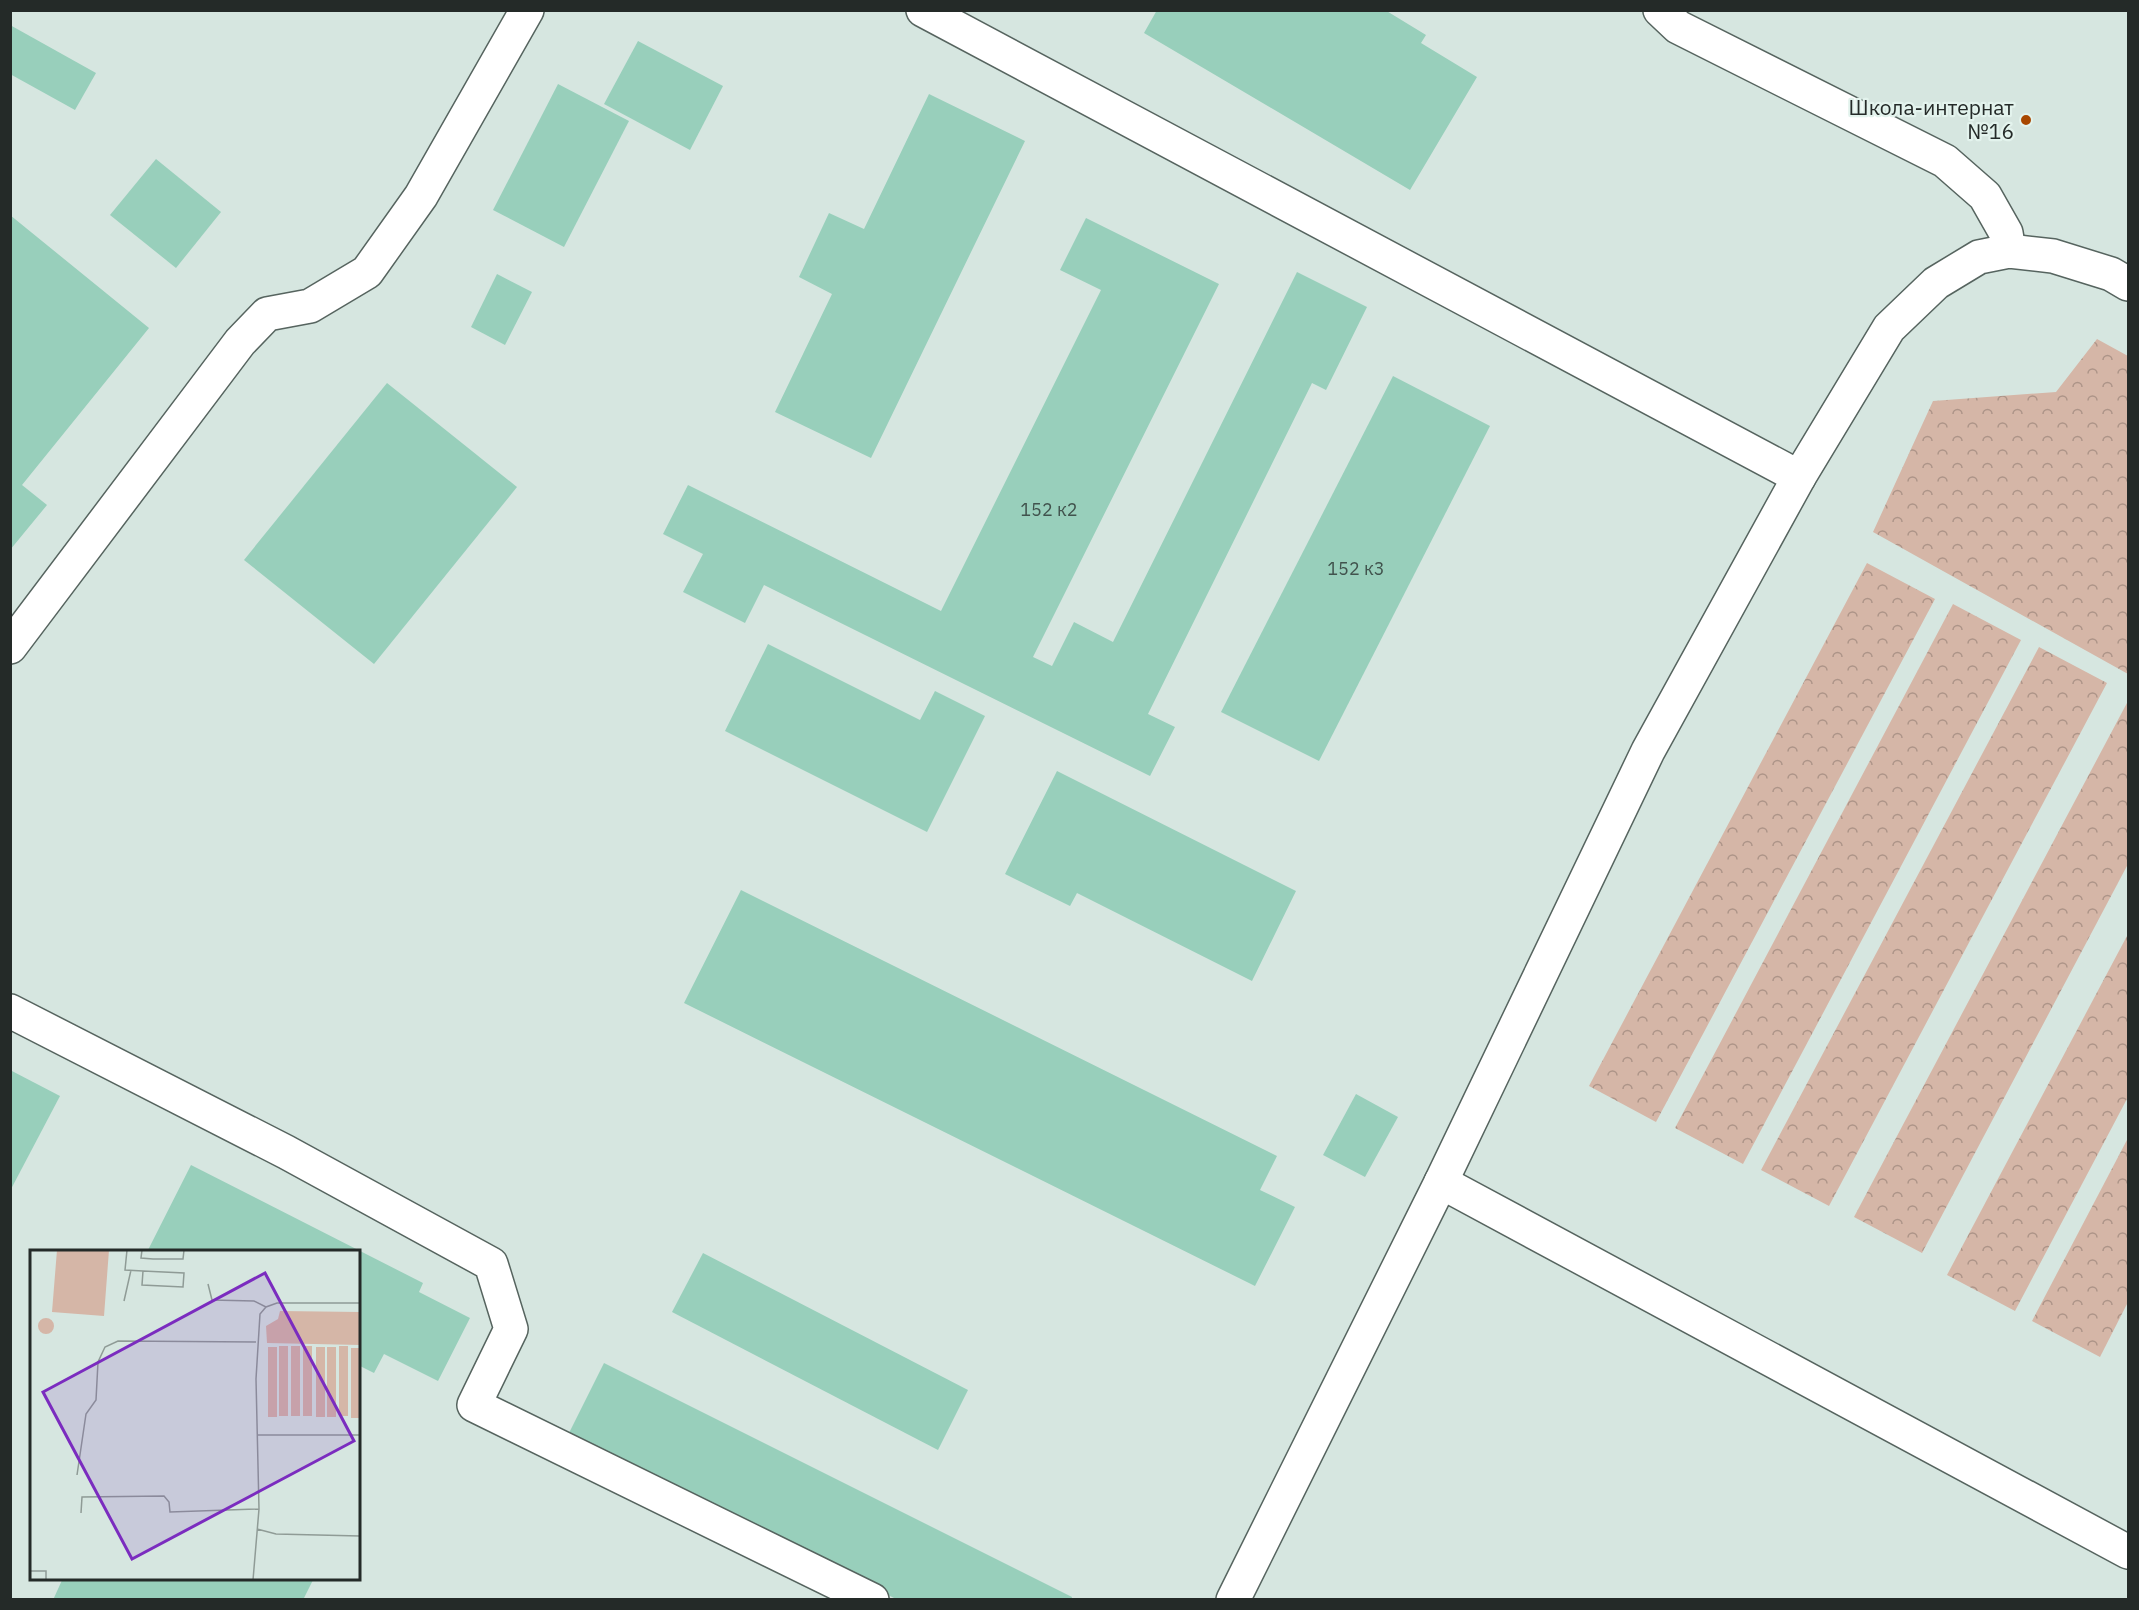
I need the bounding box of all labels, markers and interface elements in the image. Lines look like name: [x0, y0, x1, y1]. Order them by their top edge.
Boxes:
place label: Школа-интернат №16: [1849, 93, 2014, 145]
marker: Школа-интернат №16: [2019, 113, 2033, 127]
house number: 152 к2: [1020, 498, 1078, 521]
house number: 152 к3: [1327, 557, 1385, 580]
inset map: [30, 1250, 360, 1580]

